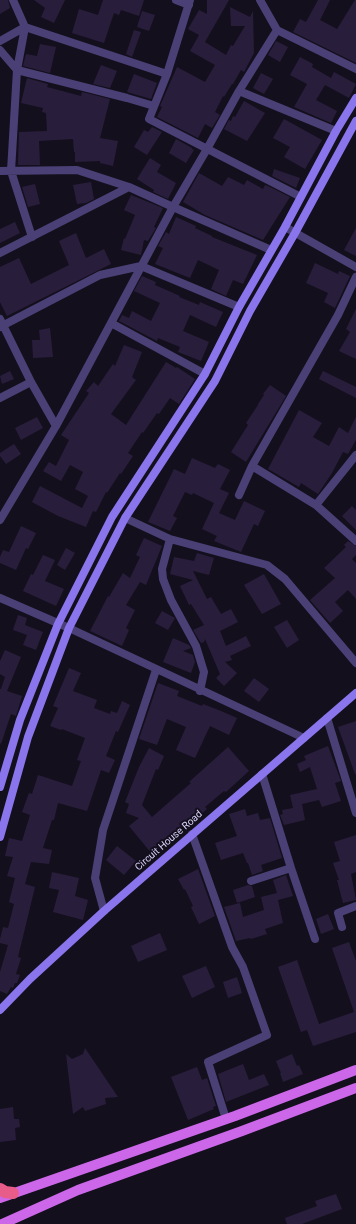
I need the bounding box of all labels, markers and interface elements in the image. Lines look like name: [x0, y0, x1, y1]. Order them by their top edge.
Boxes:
street label: Circuit House Road: [133, 808, 205, 874]

